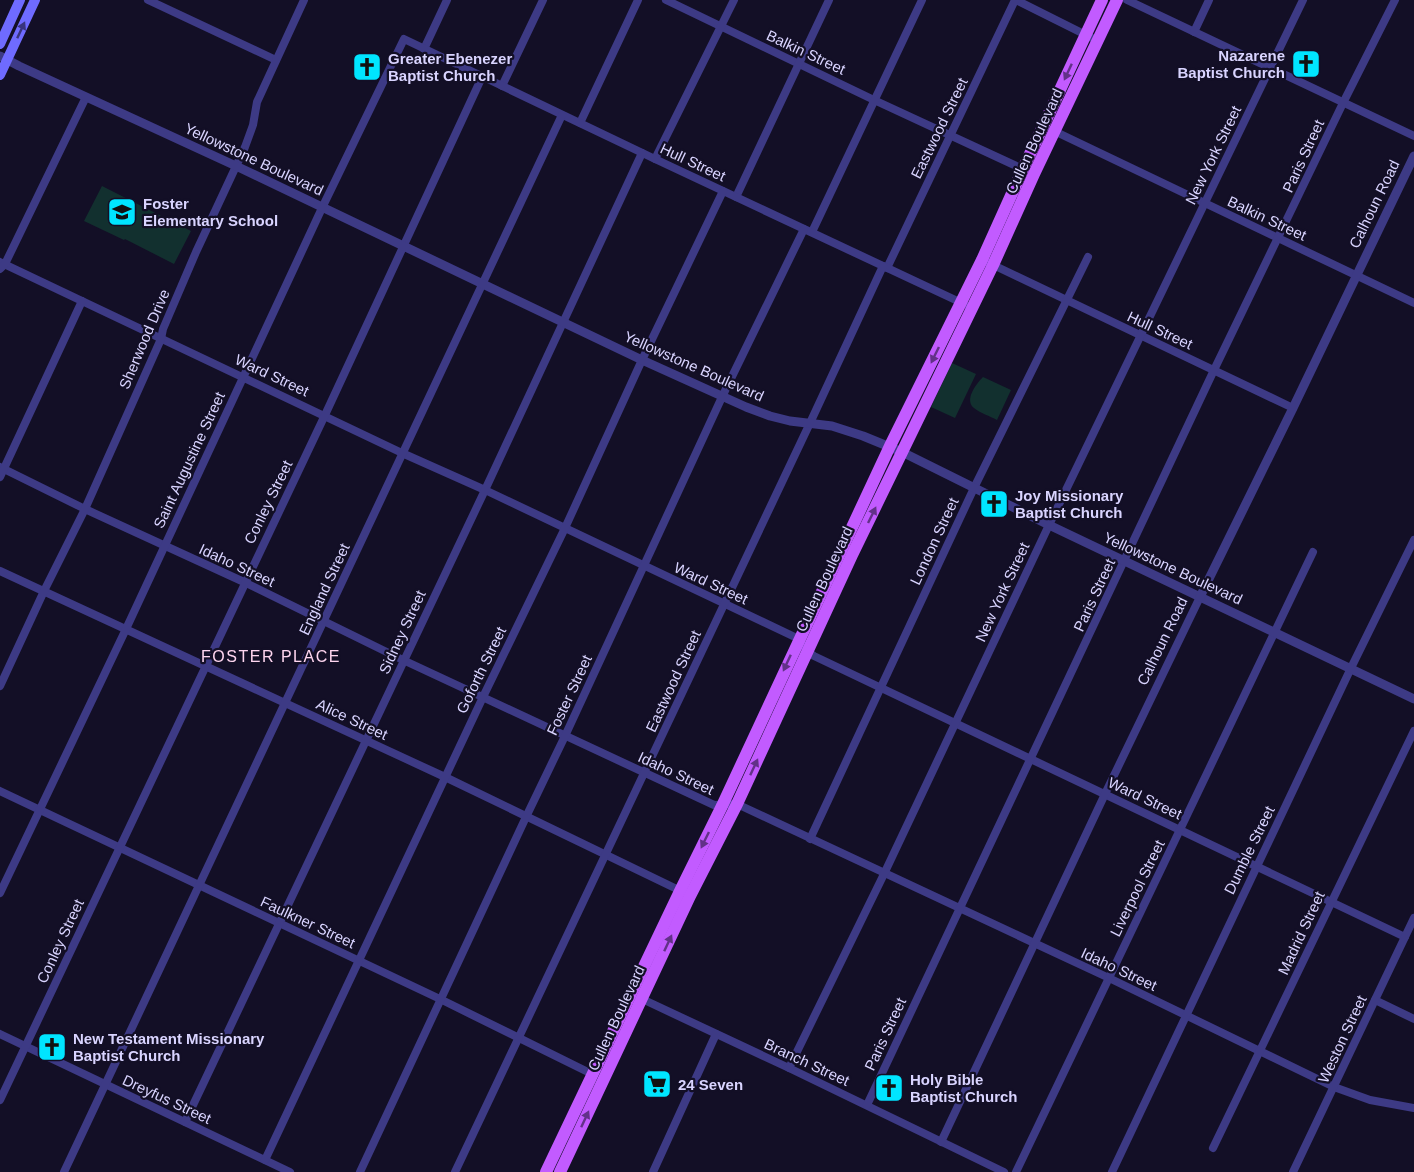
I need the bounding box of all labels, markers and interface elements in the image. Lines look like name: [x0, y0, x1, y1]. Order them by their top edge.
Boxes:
one-way arrow: [17, 21, 26, 38]
street label: Balkin Street: [764, 26, 849, 78]
place label: Nazarene Baptist Church: [1177, 47, 1285, 81]
church icon: Nazarene Baptist Church: [1290, 48, 1322, 80]
place label: Greater Ebenezer Baptist Church: [388, 50, 512, 84]
church icon: Greater Ebenezer Baptist Church: [351, 51, 383, 83]
one-way arrow: [1063, 63, 1072, 81]
street label: Eastwood Street: [907, 74, 971, 181]
street label: Cullen Boulevard: [1002, 86, 1066, 196]
street label: New York Street: [1182, 102, 1245, 207]
street label: Paris Street: [1279, 116, 1328, 195]
street label: Yellowstone Boulevard: [182, 119, 326, 199]
street label: Hull Street: [658, 139, 729, 185]
street label: Calhoun Road: [1345, 157, 1403, 251]
street label: Balkin Street: [1225, 192, 1310, 244]
place label: Foster Elementary School: [143, 195, 278, 229]
school or university icon: Foster Elementary School: [106, 196, 138, 228]
street label: Sherwood Drive: [115, 287, 173, 391]
street label: Hull Street: [1125, 307, 1196, 353]
street label: Yellowstone Boulevard: [621, 327, 767, 405]
one-way arrow: [930, 347, 940, 364]
street label: Ward Street: [232, 351, 312, 400]
street label: Saint Augustine Street: [150, 388, 228, 531]
street label: Conley Street: [240, 457, 296, 547]
place label: Joy Missionary Baptist Church: [1015, 487, 1124, 521]
church icon: Joy Missionary Baptist Church: [978, 488, 1010, 520]
street label: London Street: [906, 494, 962, 587]
one-way arrow: [867, 506, 876, 523]
street label: Cullen Boulevard: [792, 524, 856, 634]
street label: Yellowstone Boulevard: [1101, 528, 1245, 608]
street label: New York Street: [972, 539, 1033, 644]
street label: Idaho Street: [196, 540, 278, 590]
street label: England Street: [295, 540, 353, 638]
street label: Paris Street: [1070, 555, 1119, 634]
street label: Ward Street: [671, 559, 751, 608]
street label: Sidney Street: [375, 587, 429, 676]
street label: Calhoun Road: [1133, 594, 1191, 688]
street label: Goforth Street: [453, 623, 510, 716]
street label: Eastwood Street: [642, 627, 704, 734]
district label: FOSTER PLACE: [201, 648, 341, 665]
street label: Foster Street: [543, 651, 595, 738]
one-way arrow: [783, 655, 792, 672]
street label: Alice Street: [314, 695, 391, 743]
street label: Idaho Street: [635, 748, 717, 798]
one-way arrow: [749, 759, 758, 776]
street label: Ward Street: [1105, 774, 1185, 823]
street label: Dumble Street: [1220, 802, 1278, 897]
one-way arrow: [700, 831, 710, 849]
street label: Liverpool Street: [1106, 836, 1168, 939]
street label: Madrid Street: [1274, 888, 1328, 977]
street label: Faulkner Street: [258, 893, 359, 952]
street label: Conley Street: [33, 895, 87, 986]
one-way arrow: [664, 934, 673, 951]
street label: Idaho Street: [1078, 944, 1160, 994]
street label: Cullen Boulevard: [584, 963, 648, 1073]
street label: Weston Street: [1314, 992, 1370, 1086]
street label: Paris Street: [861, 994, 910, 1073]
place label: New Testament Missionary Baptist Church: [73, 1030, 265, 1064]
church icon: New Testament Missionary Baptist Church: [36, 1031, 68, 1063]
street label: Branch Street: [762, 1035, 853, 1089]
supermarket icon: 24 Seven: [641, 1068, 673, 1100]
street label: Dreyfus Street: [120, 1071, 215, 1127]
place label: Holy Bible Baptist Church: [910, 1071, 1018, 1105]
church icon: Holy Bible Baptist Church: [873, 1072, 905, 1104]
place label: 24 Seven: [678, 1076, 743, 1093]
one-way arrow: [580, 1110, 589, 1127]

